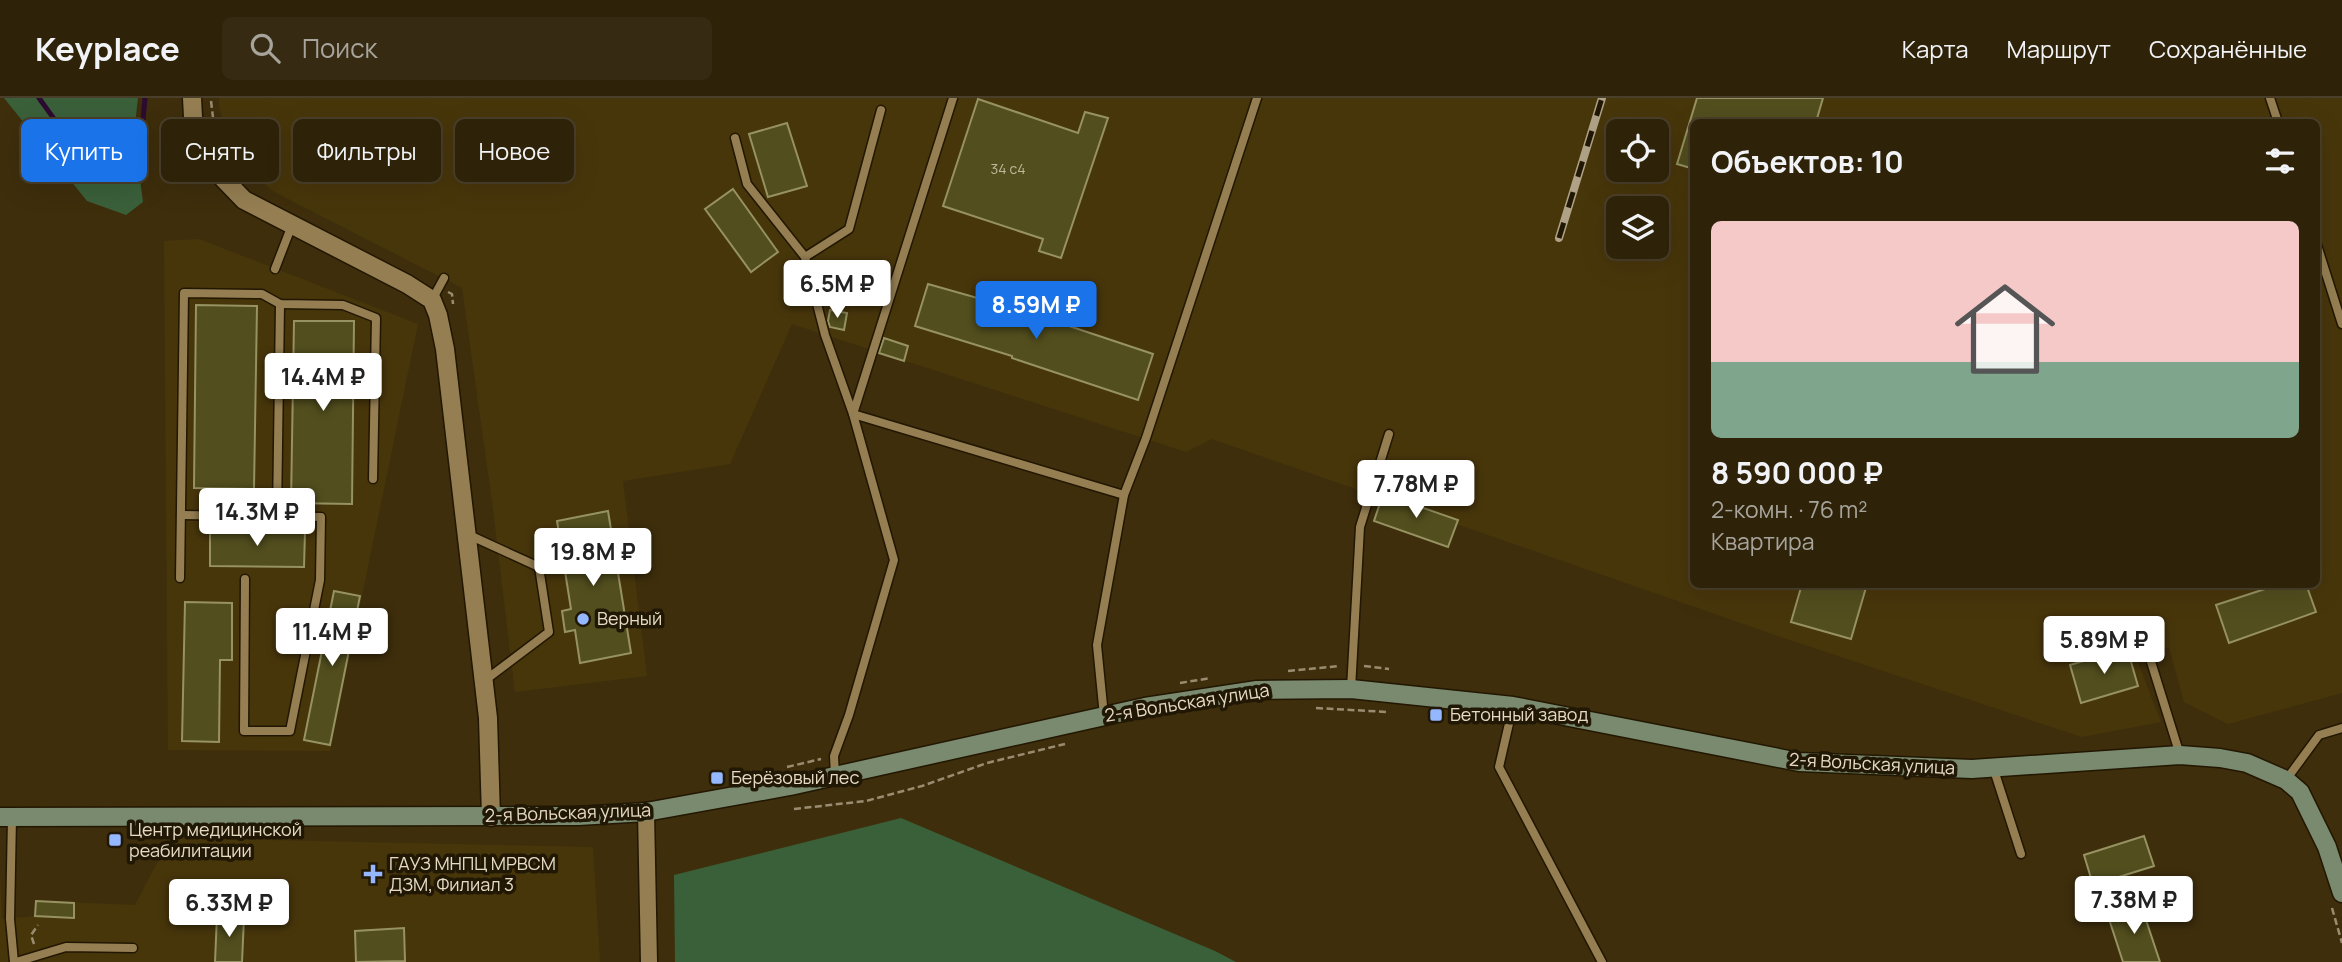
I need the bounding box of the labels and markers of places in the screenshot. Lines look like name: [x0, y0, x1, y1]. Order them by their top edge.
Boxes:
pin: 6.5M ₽: [780, 260, 894, 320]
pin: 8.59M ₽: [971, 282, 1101, 341]
pin: 14.4M ₽: [258, 354, 388, 413]
pin: 7.78M ₽: [1351, 460, 1481, 520]
pin: 14.3M ₽: [192, 489, 322, 548]
pin: 19.8M ₽: [528, 528, 658, 588]
place label: Верный: [597, 606, 662, 630]
pin: 11.4M ₽: [267, 608, 397, 668]
marker: Верный: [575, 611, 591, 627]
pin: 5.89M ₽: [2039, 616, 2169, 676]
place label: Бетонный завод: [1450, 702, 1588, 726]
marker: Бетонный завод: [1428, 707, 1444, 723]
place label: Берёзовый лес: [731, 765, 859, 789]
marker: Берёзовый лес: [709, 770, 725, 786]
place label: Центр медицинской реабилитации: [129, 817, 302, 862]
marker: Центр медицинской реабилитации: [107, 832, 123, 848]
place label: ГАУЗ МНПЦ МРВСМ ДЗМ, Филиал 3: [389, 851, 556, 896]
marker: ГАУЗ МНПЦ МРВСМ ДЗМ, Филиал 3: [363, 864, 383, 884]
pin: 7.38M ₽: [2069, 876, 2199, 936]
pin: 6.33M ₽: [164, 880, 294, 939]

